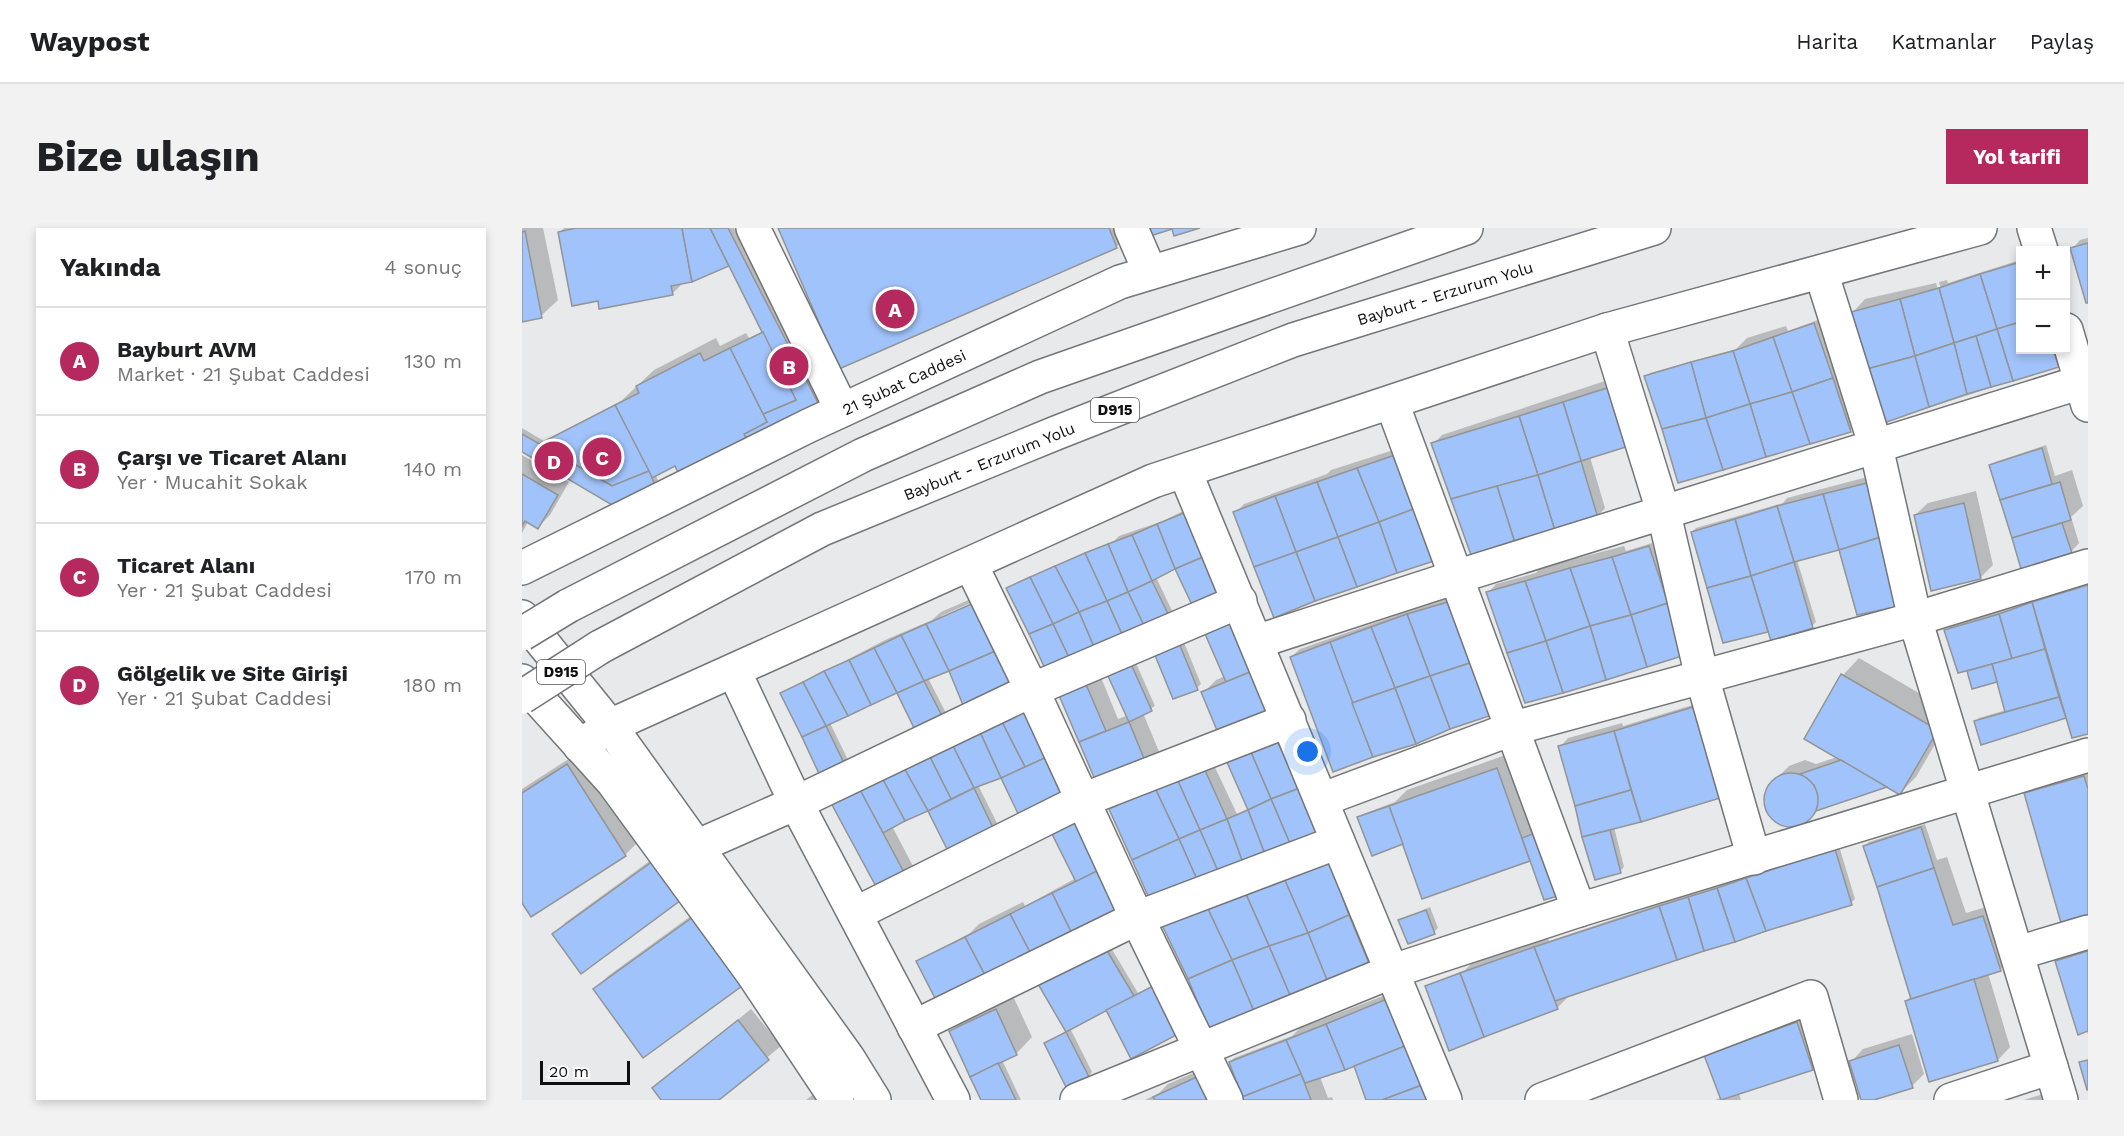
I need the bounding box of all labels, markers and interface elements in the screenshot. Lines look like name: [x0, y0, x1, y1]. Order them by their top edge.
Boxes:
text: Waypost: [30, 25, 149, 58]
text: Harita: [1796, 29, 1858, 54]
text: Katmanlar: [1891, 29, 1997, 54]
text: Paylaş: [2030, 29, 2094, 54]
button: Yol tarifi: [1946, 129, 2088, 184]
text: Bize ulaşın: [36, 132, 260, 181]
map controls: [2016, 246, 2070, 354]
button: +: [2016, 246, 2070, 300]
text: Yakında: [60, 252, 161, 282]
text: 4 sonuç: [385, 255, 462, 279]
street label: Bayburt - Erzurum Yolu: [1355, 258, 1535, 329]
pin: A: [876, 286, 914, 332]
button: −: [2016, 300, 2070, 354]
text: Bayburt AVM: [117, 337, 257, 362]
pin: B: [770, 344, 808, 388]
street label: 21 Şubat Caddesi: [839, 346, 969, 419]
text: A: [73, 349, 86, 373]
text: 130 m: [404, 349, 462, 373]
text: Market · 21 Şubat Caddesi: [117, 362, 370, 386]
road number: D915: [1091, 398, 1139, 422]
street label: Bayburt - Erzurum Yolu: [901, 418, 1078, 505]
pin: C: [582, 434, 622, 480]
pin: D: [534, 438, 573, 484]
text: Çarşı ve Ticaret Alanı: [117, 445, 347, 470]
text: B: [73, 457, 86, 481]
text: 140 m: [404, 457, 462, 481]
text: Yer · Mucahit Sokak: [117, 470, 308, 494]
text: Ticaret Alanı: [117, 553, 255, 578]
text: C: [73, 565, 86, 589]
text: 170 m: [405, 565, 462, 589]
text: Yer · 21 Şubat Caddesi: [117, 578, 332, 602]
road number: D915: [537, 660, 585, 684]
text: Gölgelik ve Site Girişi: [117, 661, 348, 686]
text: D: [72, 673, 87, 697]
text: 180 m: [404, 673, 462, 697]
text: Yer · 21 Şubat Caddesi: [117, 686, 332, 710]
your location: [1293, 737, 1322, 766]
scale bar: [540, 1058, 630, 1086]
text: 20 m: [549, 1062, 589, 1081]

